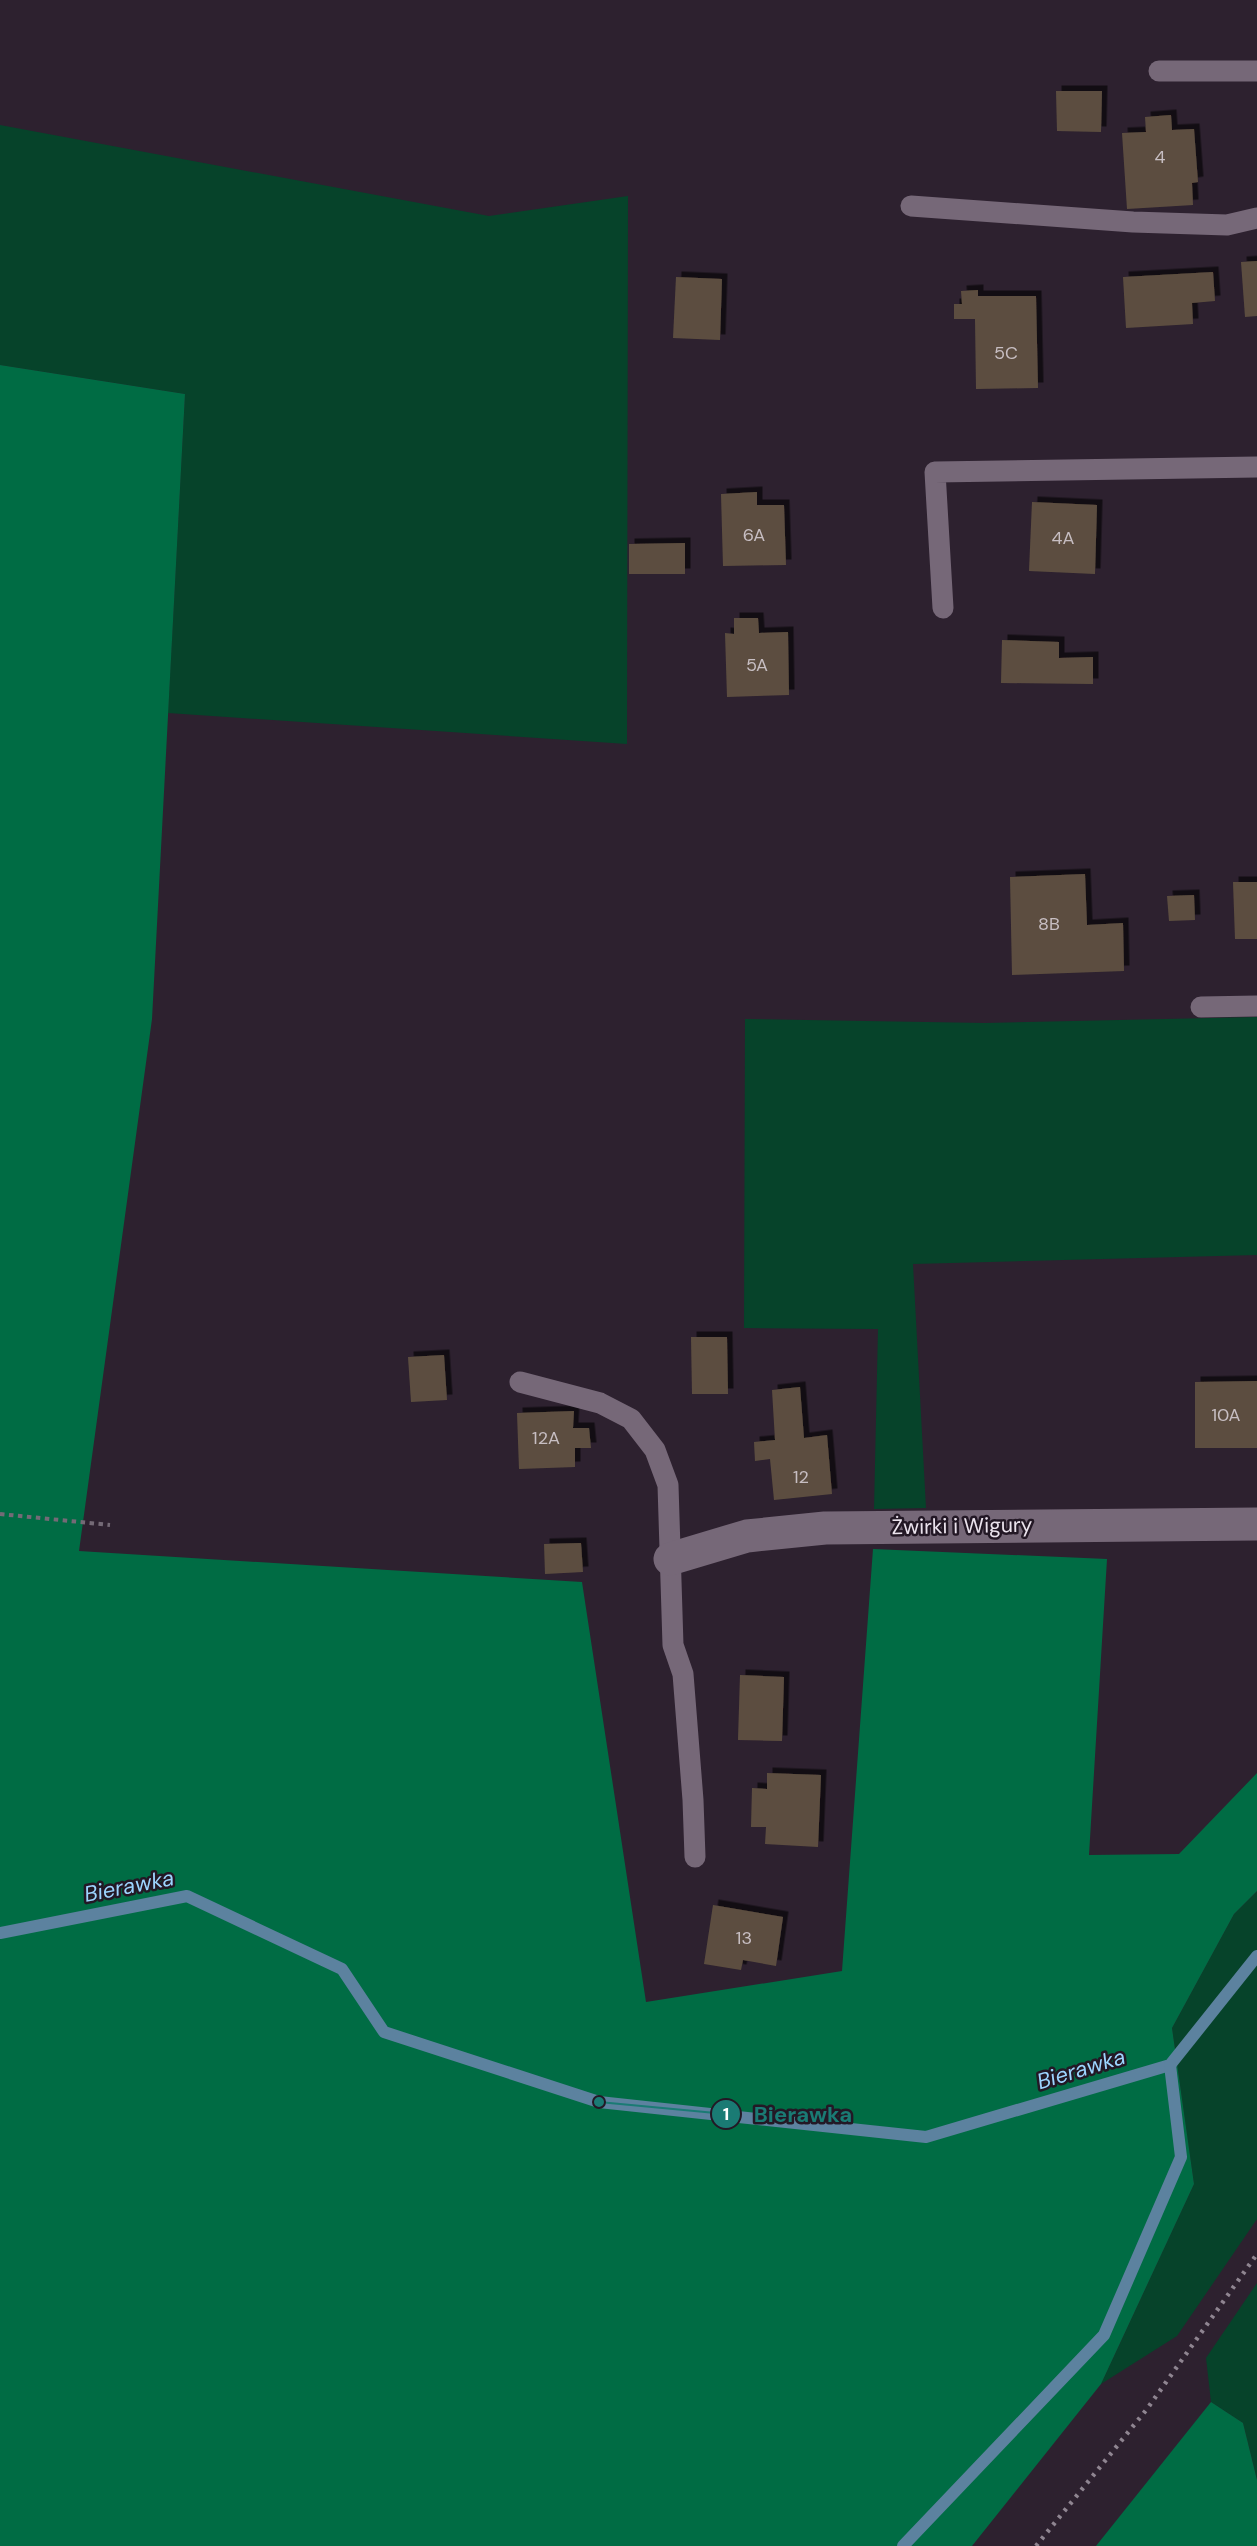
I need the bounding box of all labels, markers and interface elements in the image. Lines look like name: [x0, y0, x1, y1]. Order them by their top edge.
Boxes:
house number: 4: [1155, 145, 1166, 169]
house number: 5C: [994, 341, 1018, 365]
house number: 6A: [743, 523, 765, 547]
house number: 4A: [1052, 526, 1074, 550]
house number: 5A: [746, 653, 768, 677]
house number: 8B: [1038, 912, 1060, 936]
house number: 10A: [1211, 1403, 1241, 1427]
house number: 12A: [532, 1426, 560, 1450]
house number: 12: [793, 1465, 809, 1489]
street label: Żwirki i Wigury: [891, 1511, 1033, 1541]
water label: Bierawka: [82, 1863, 176, 1909]
house number: 13: [736, 1926, 752, 1950]
water label: Bierawka: [1033, 2042, 1129, 2096]
callout: Bierawka: [711, 2094, 864, 2134]
text: Bierawka: [754, 2100, 852, 2129]
text: 1: [723, 2102, 729, 2126]

